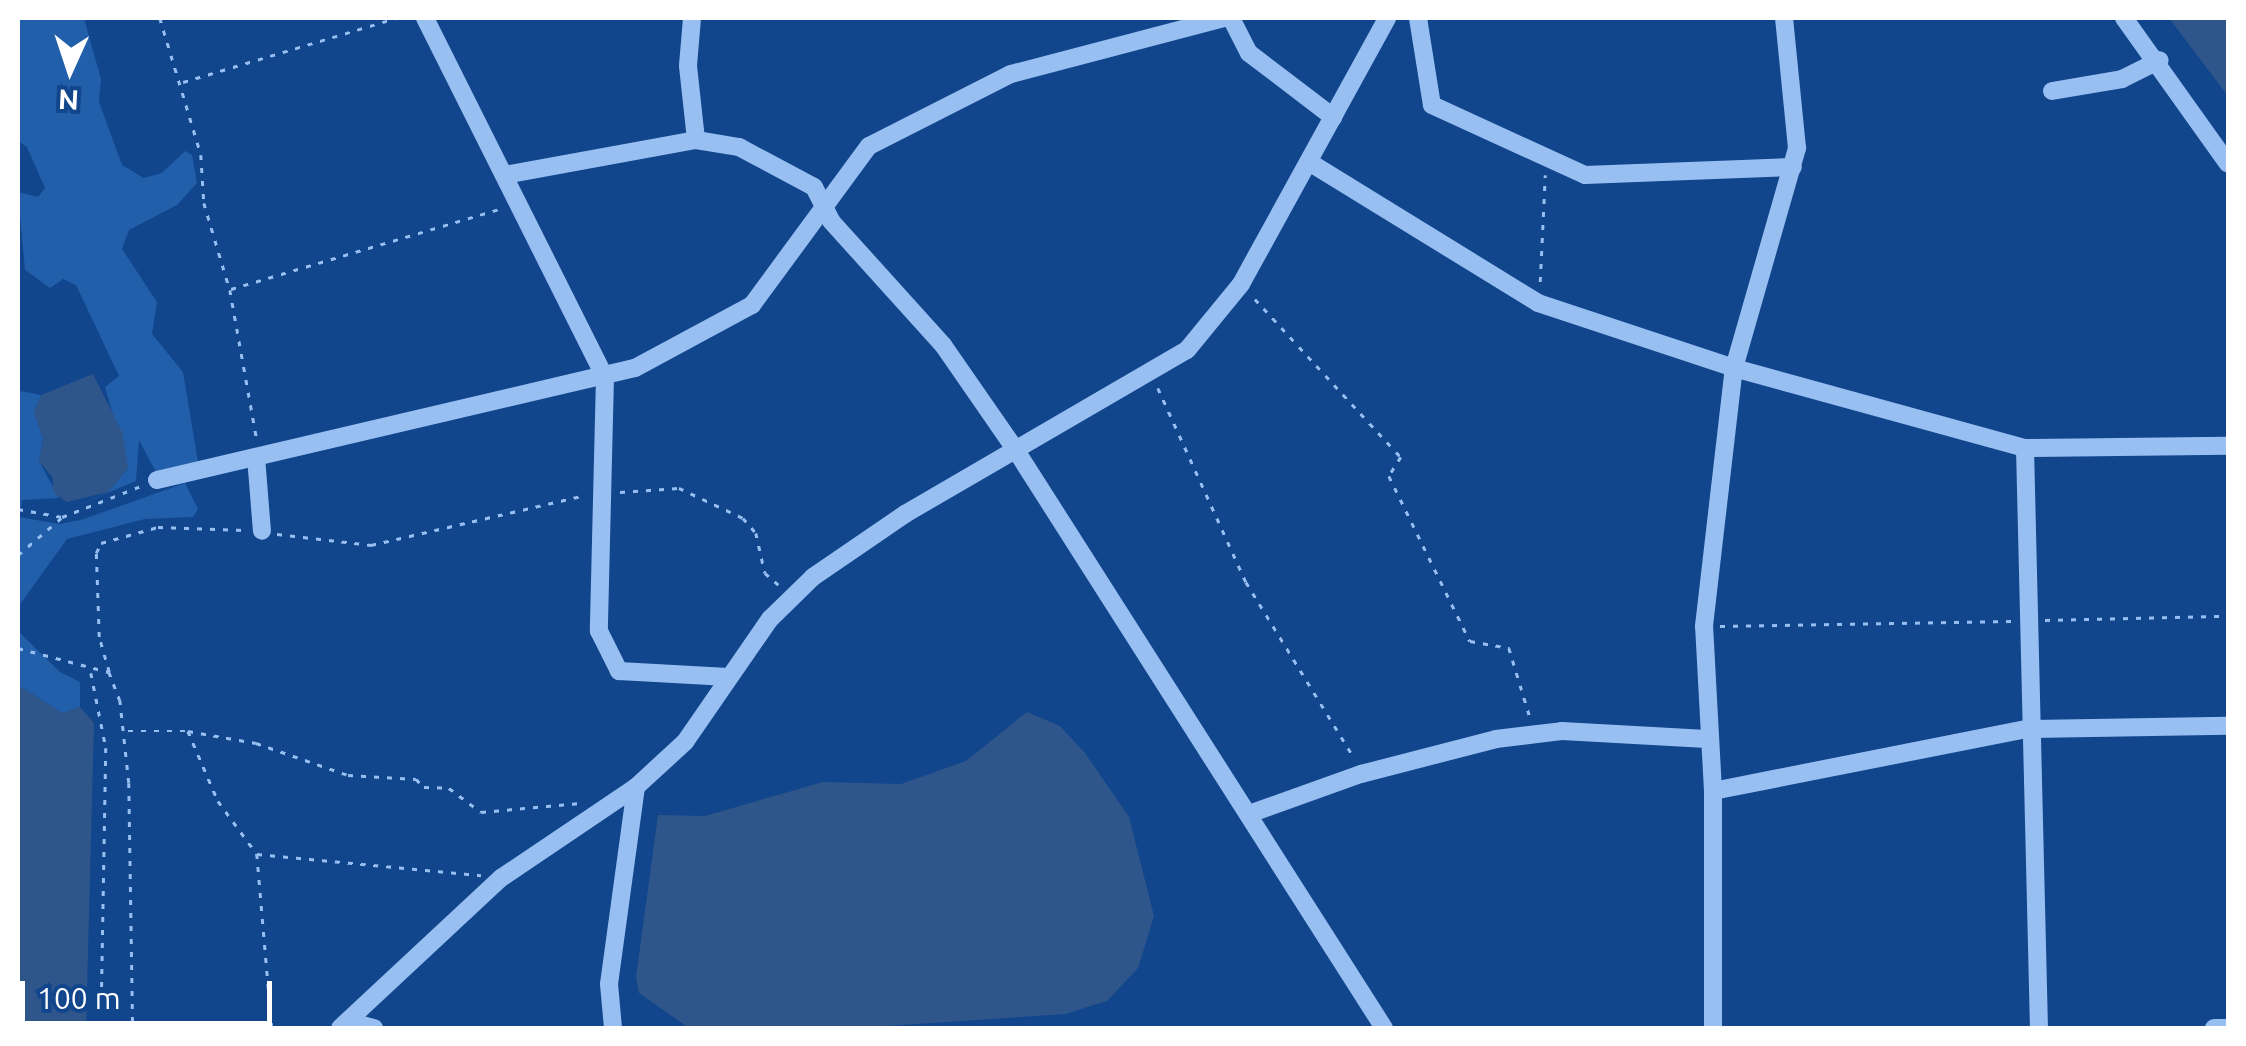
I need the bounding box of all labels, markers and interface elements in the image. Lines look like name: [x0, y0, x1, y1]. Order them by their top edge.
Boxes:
north arrow: [20, 20, 120, 120]
text: N: [57, 84, 80, 116]
scale bar: [25, 961, 278, 1023]
text: 100 m: [37, 981, 121, 1015]

